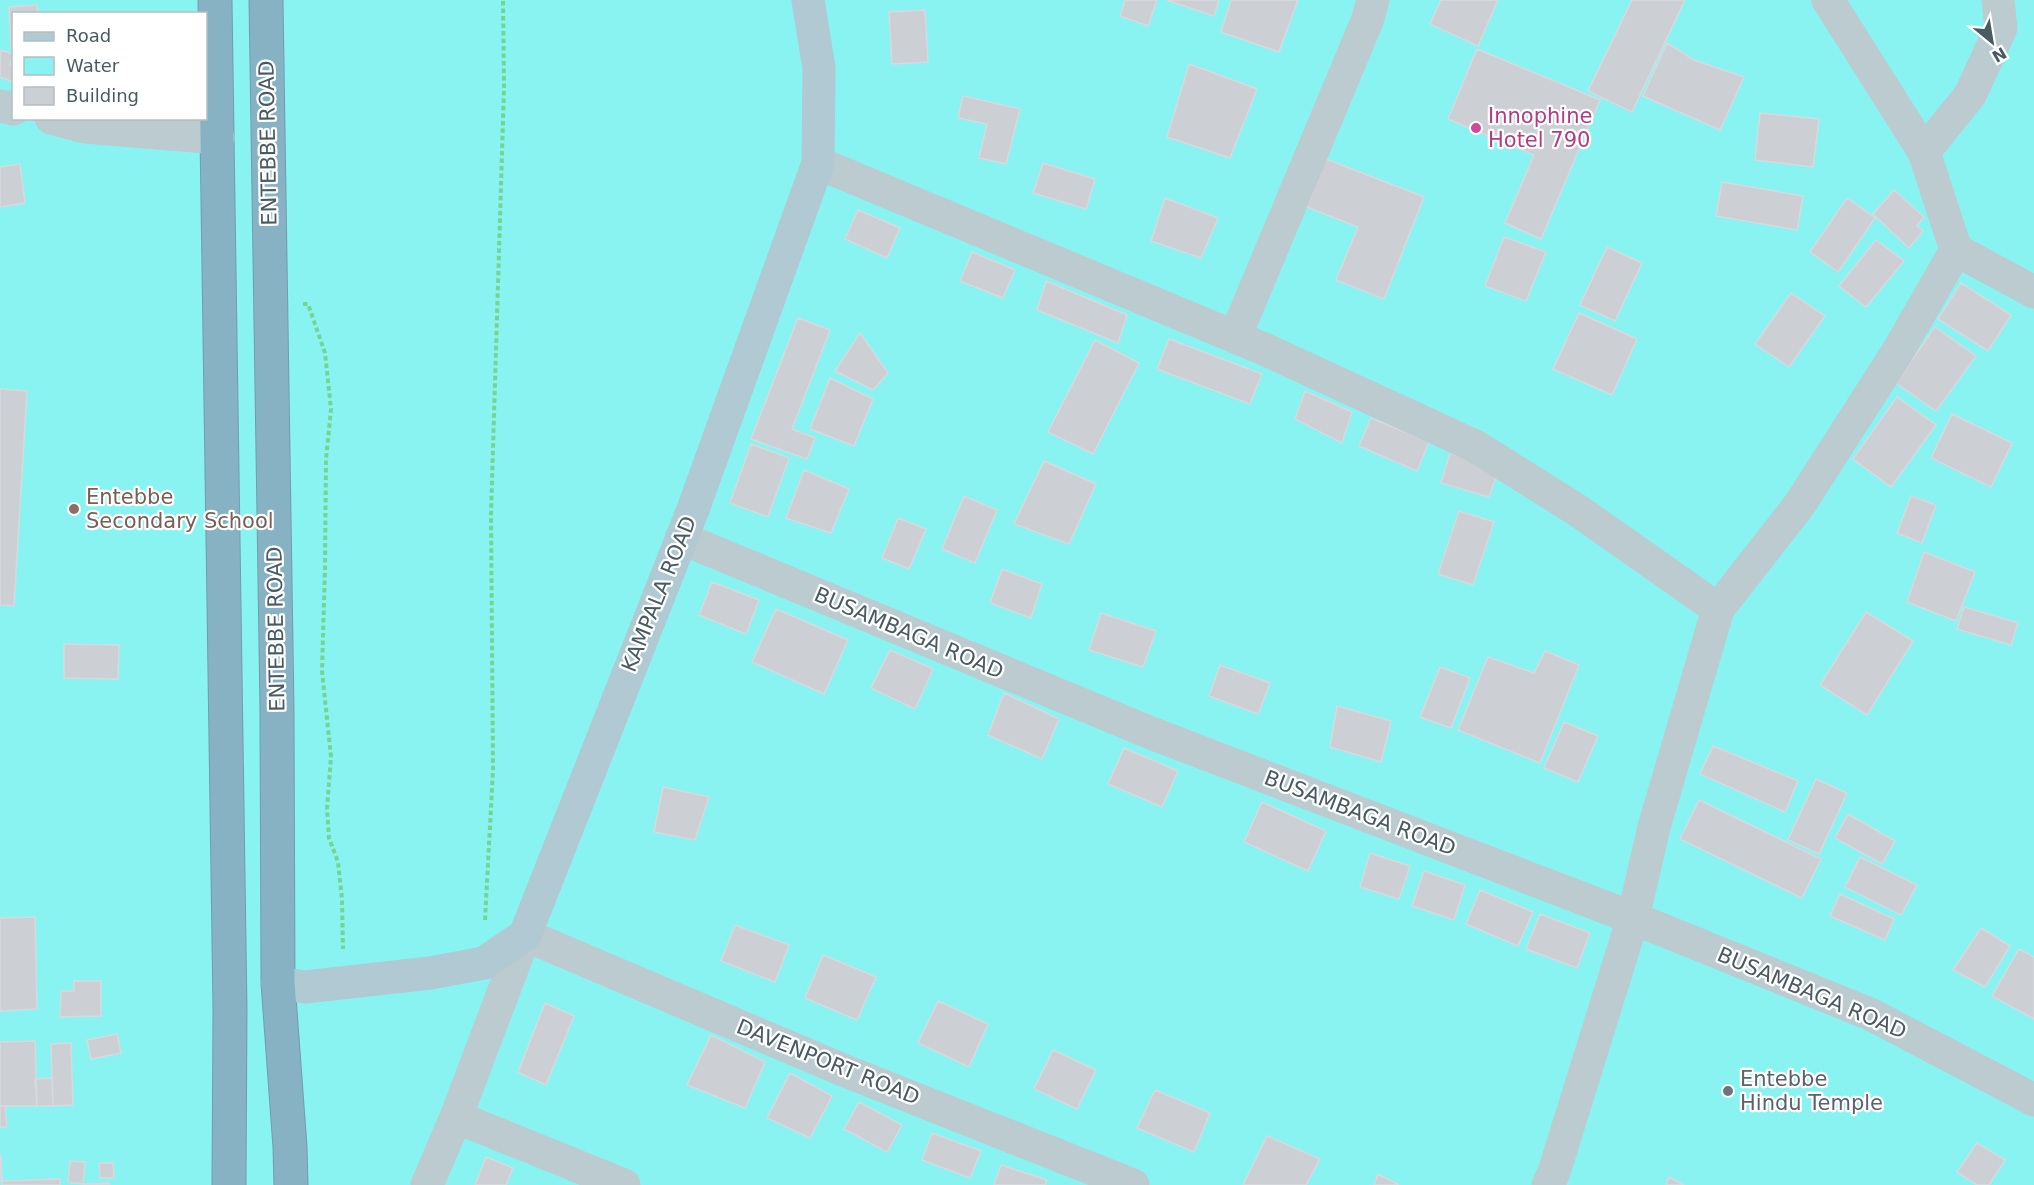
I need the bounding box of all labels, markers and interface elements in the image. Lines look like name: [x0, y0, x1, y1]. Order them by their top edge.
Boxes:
legend: [12, 12, 207, 120]
north arrow: [1962, 12, 2022, 72]
text: Road: [66, 25, 111, 46]
text: N: [1989, 43, 2010, 66]
text: Water: [66, 55, 120, 76]
street label: ENTEBBE ROAD: [255, 60, 281, 226]
text: Building: [66, 85, 139, 106]
place label: Innophine Hotel 790: [1488, 104, 1592, 152]
marker: Innophine Hotel 790: [1469, 121, 1483, 135]
place label: Entebbe Secondary School: [86, 485, 274, 533]
marker: Entebbe Secondary School: [67, 502, 81, 516]
street label: KAMPALA ROAD: [617, 513, 701, 675]
street label: ENTEBBE ROAD: [263, 546, 289, 712]
street label: BUSAMBAGA ROAD: [811, 582, 1007, 684]
street label: BUSAMBAGA ROAD: [1261, 765, 1459, 861]
street label: BUSAMBAGA ROAD: [1714, 942, 1910, 1044]
street label: DAVENPORT ROAD: [733, 1014, 923, 1110]
place label: Entebbe Hindu Temple: [1740, 1067, 1883, 1115]
marker: Entebbe Hindu Temple: [1721, 1084, 1735, 1098]

